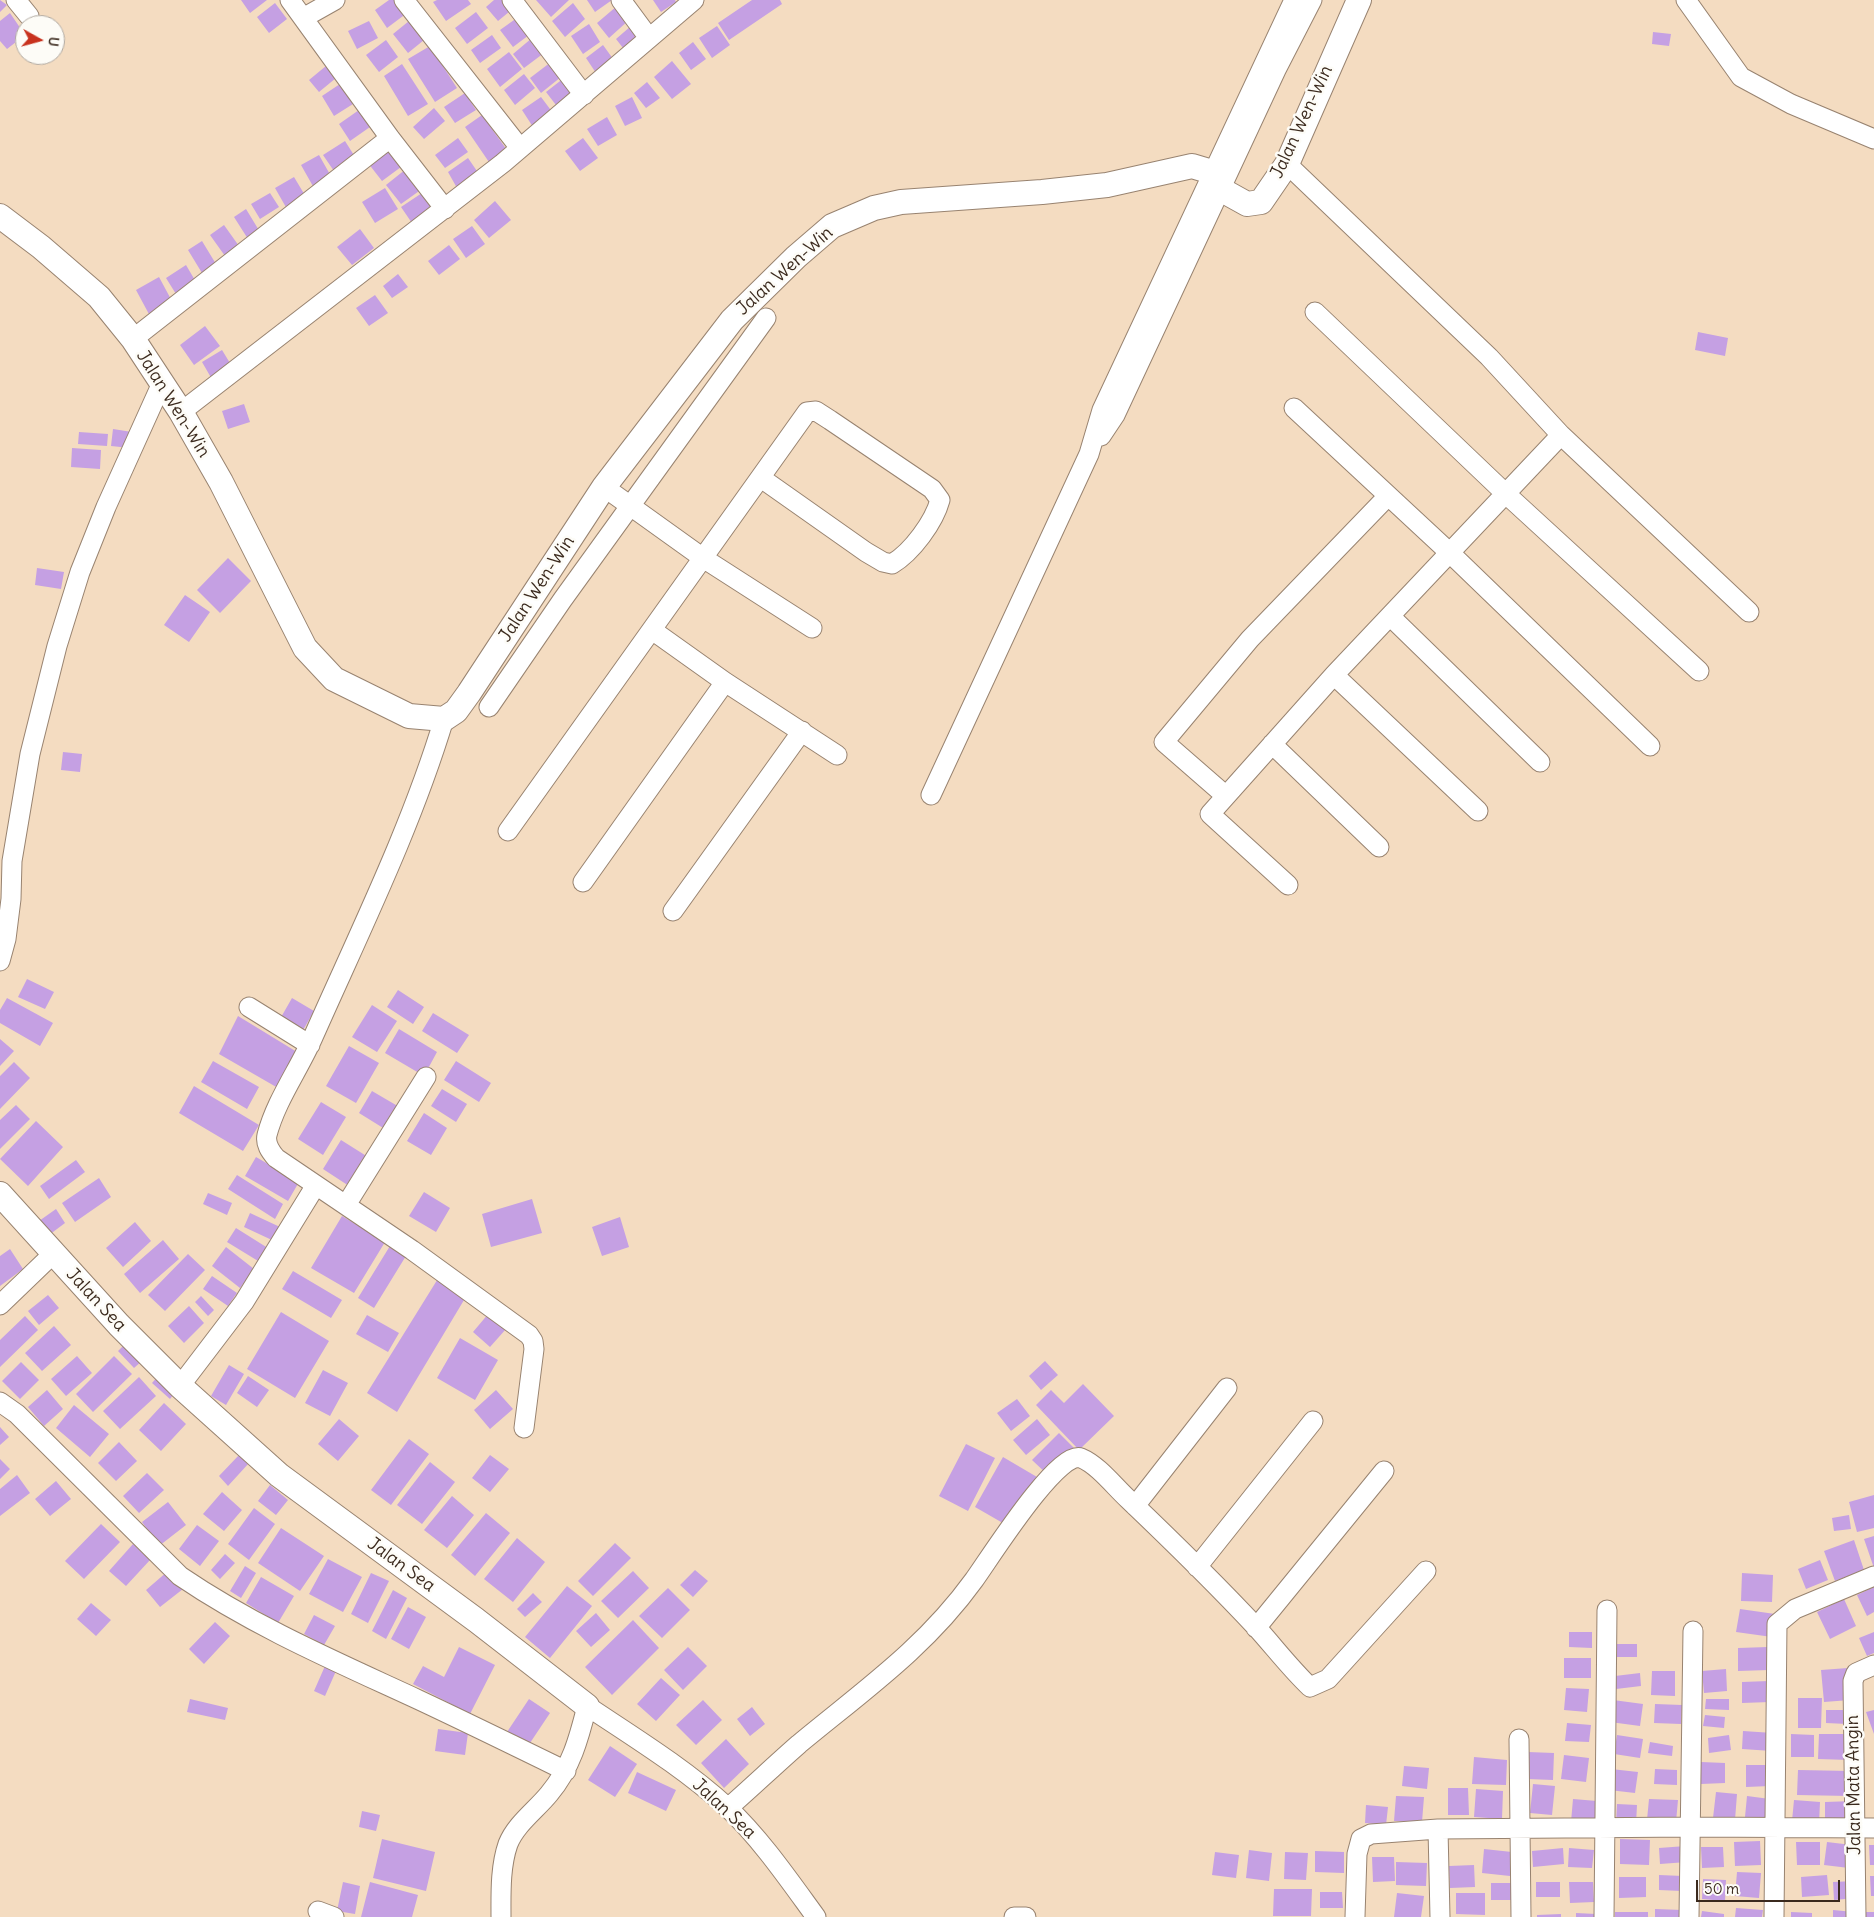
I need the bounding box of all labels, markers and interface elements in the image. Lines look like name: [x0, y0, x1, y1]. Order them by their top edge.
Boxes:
north arrow: [15, 15, 65, 65]
text: U: [44, 36, 63, 48]
street label: Jalan Wen-Win: [1266, 62, 1338, 182]
street label: Jalan Wen-Win: [732, 222, 838, 320]
street label: Jalan Wen-Win: [131, 346, 215, 462]
street label: Jalan Wen-Win: [495, 532, 579, 646]
street label: Jalan Sea: [61, 1264, 131, 1336]
street label: Jalan Sea: [363, 1533, 439, 1597]
street label: Jalan Mata Angin: [1842, 1715, 1866, 1855]
street label: Jalan Sea: [688, 1774, 760, 1844]
scale bar: [1699, 1870, 1843, 1902]
text: 50 m: [1704, 1879, 1739, 1898]

